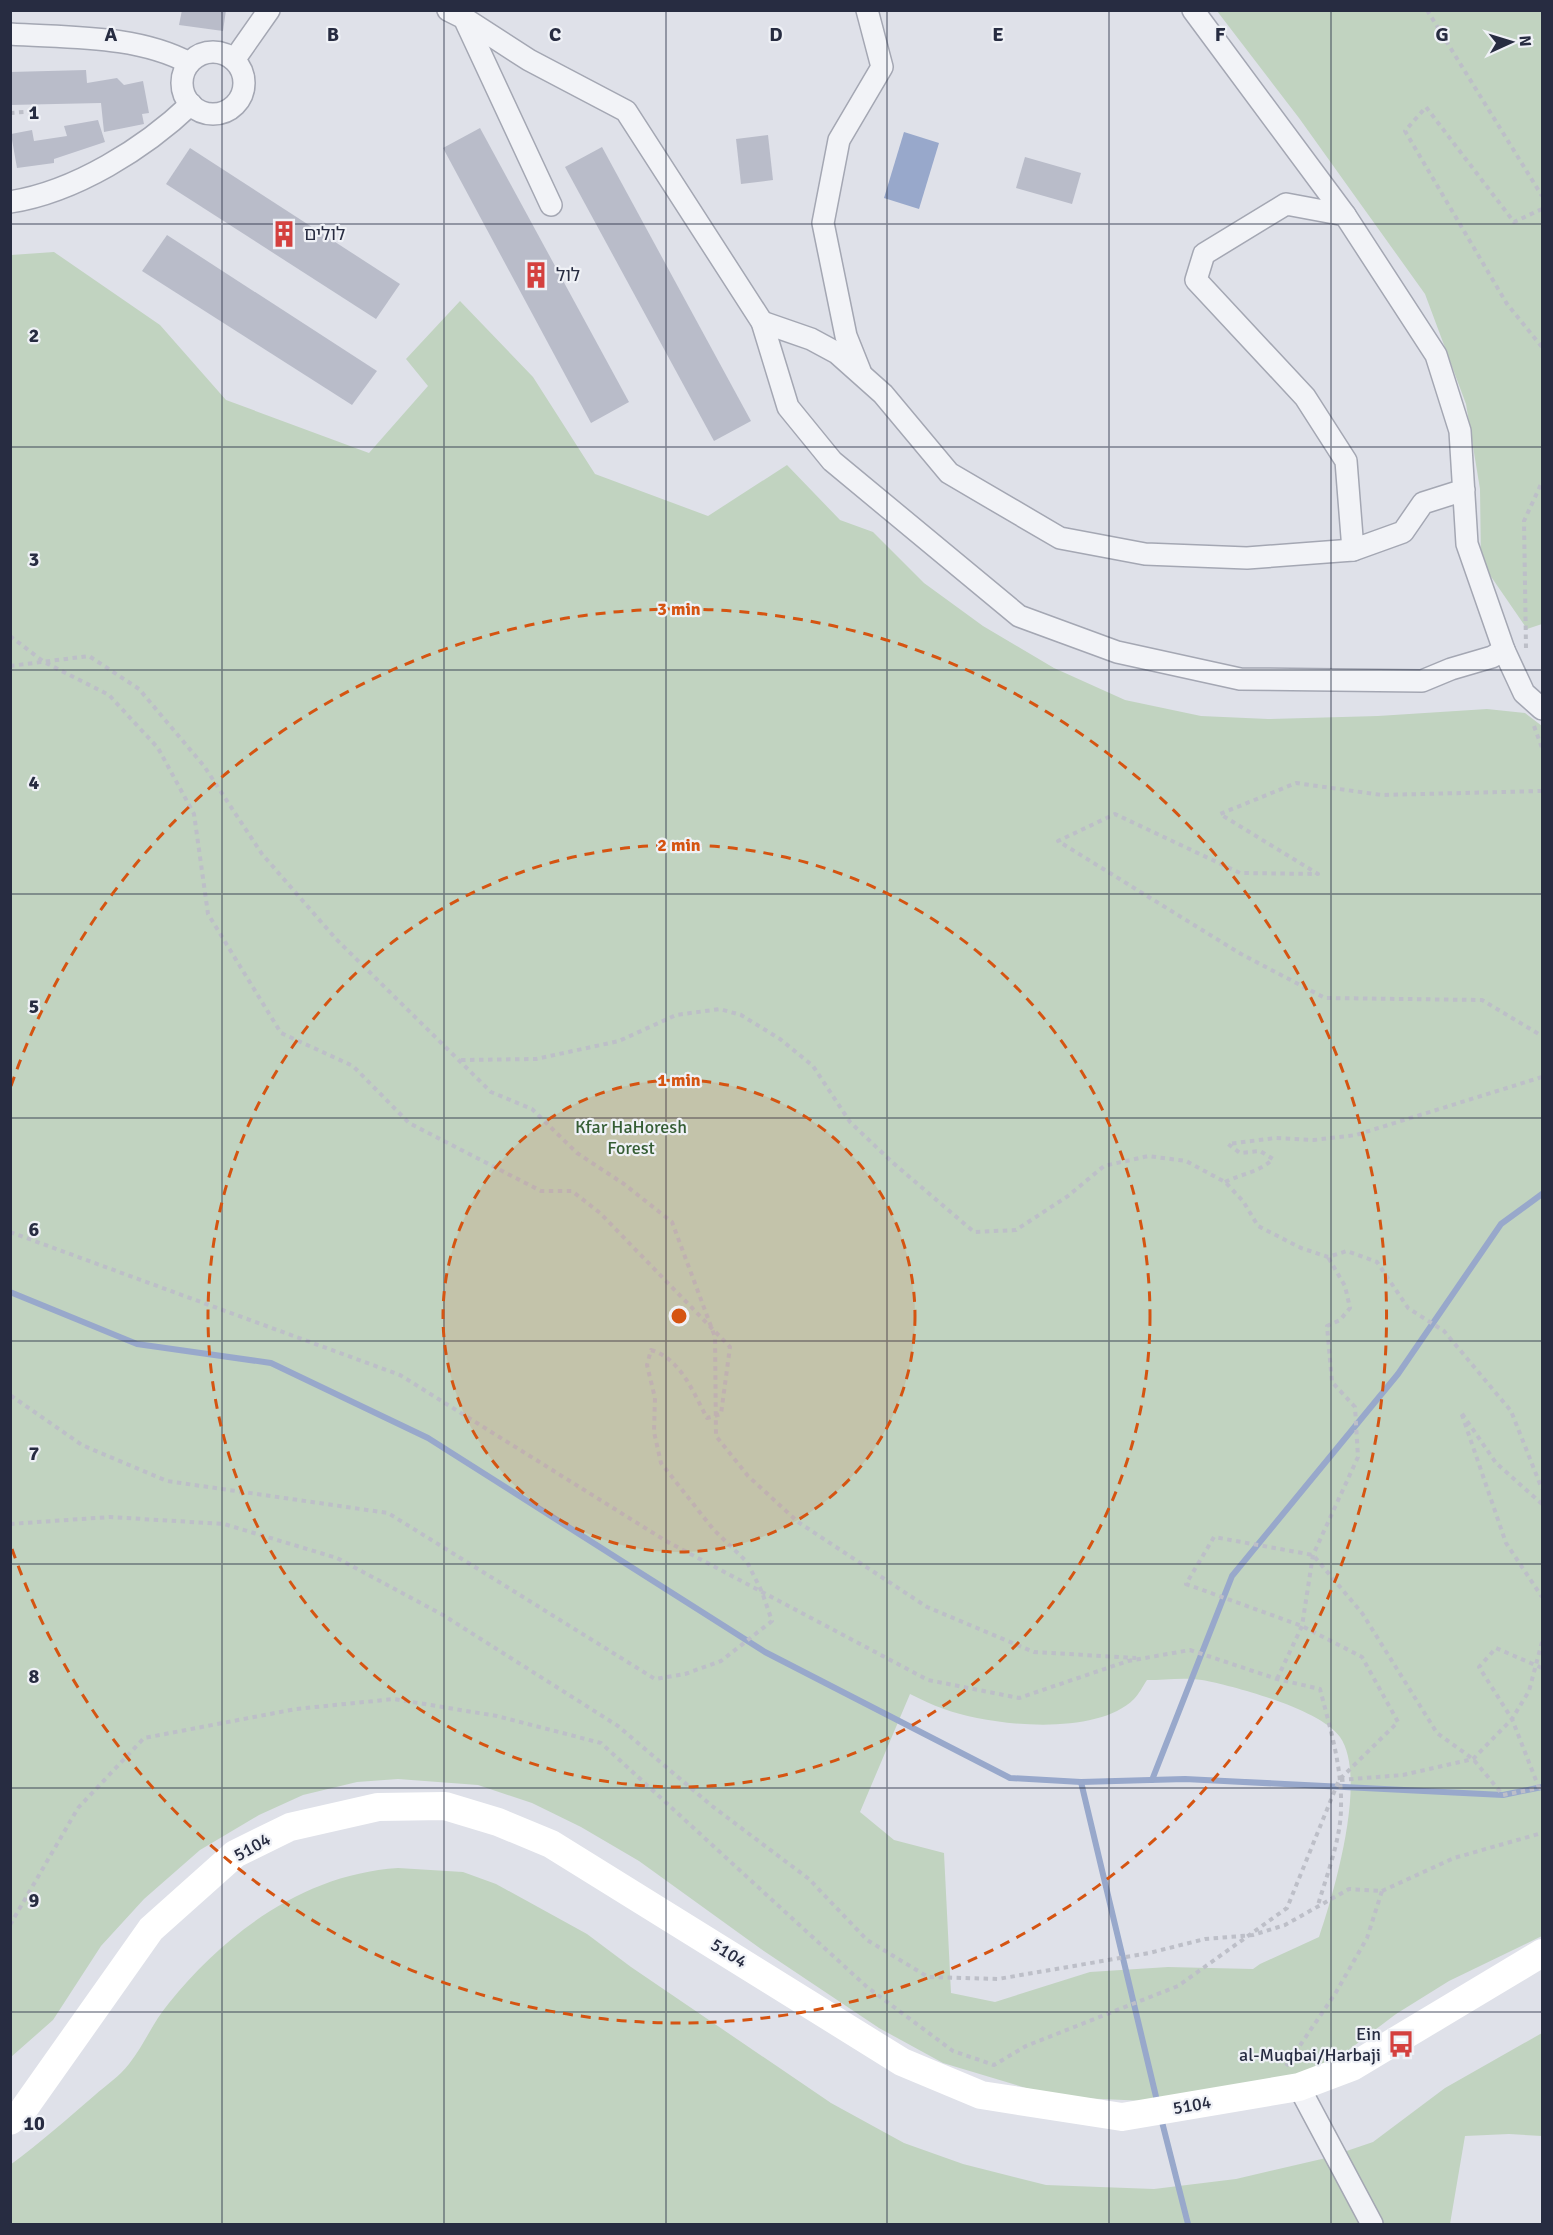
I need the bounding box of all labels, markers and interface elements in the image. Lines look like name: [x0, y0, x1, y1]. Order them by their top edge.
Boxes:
north arrow: [1481, 12, 1541, 72]
text: A: [105, 22, 118, 47]
text: B: [327, 22, 339, 47]
text: C: [549, 22, 561, 47]
text: D: [769, 22, 783, 47]
text: E: [992, 22, 1004, 47]
text: F: [1215, 22, 1226, 47]
text: G: [1435, 22, 1449, 47]
text: N: [1515, 35, 1535, 47]
text: 1: [29, 100, 40, 125]
building icon: לולים: [269, 219, 299, 249]
place label: לולים: [304, 223, 345, 245]
building icon: לול: [521, 260, 551, 290]
place label: לול: [556, 264, 580, 286]
text: 2: [29, 323, 39, 348]
text: 3: [29, 547, 39, 572]
text: 3 min: [657, 598, 701, 620]
text: 4: [29, 770, 40, 795]
text: 2 min: [657, 834, 701, 856]
text: 5: [29, 994, 39, 1019]
text: 1 min: [657, 1069, 701, 1091]
park label: Kfar HaHoresh Forest: [575, 1116, 687, 1159]
text: 6: [29, 1217, 40, 1242]
centre of rings: [669, 1306, 689, 1326]
text: 7: [29, 1441, 40, 1466]
text: 8: [29, 1664, 40, 1689]
street label: 5104: [230, 1828, 275, 1866]
text: 9: [29, 1888, 40, 1913]
street label: 5104: [707, 1933, 752, 1973]
place label: Ein al-Muqbai/Harbaji: [1239, 2023, 1381, 2066]
bus stop icon: Ein al-Muqbai/Harbaji: [1386, 2029, 1416, 2059]
street label: 5104: [1171, 2091, 1213, 2119]
text: 10: [23, 2111, 45, 2136]

